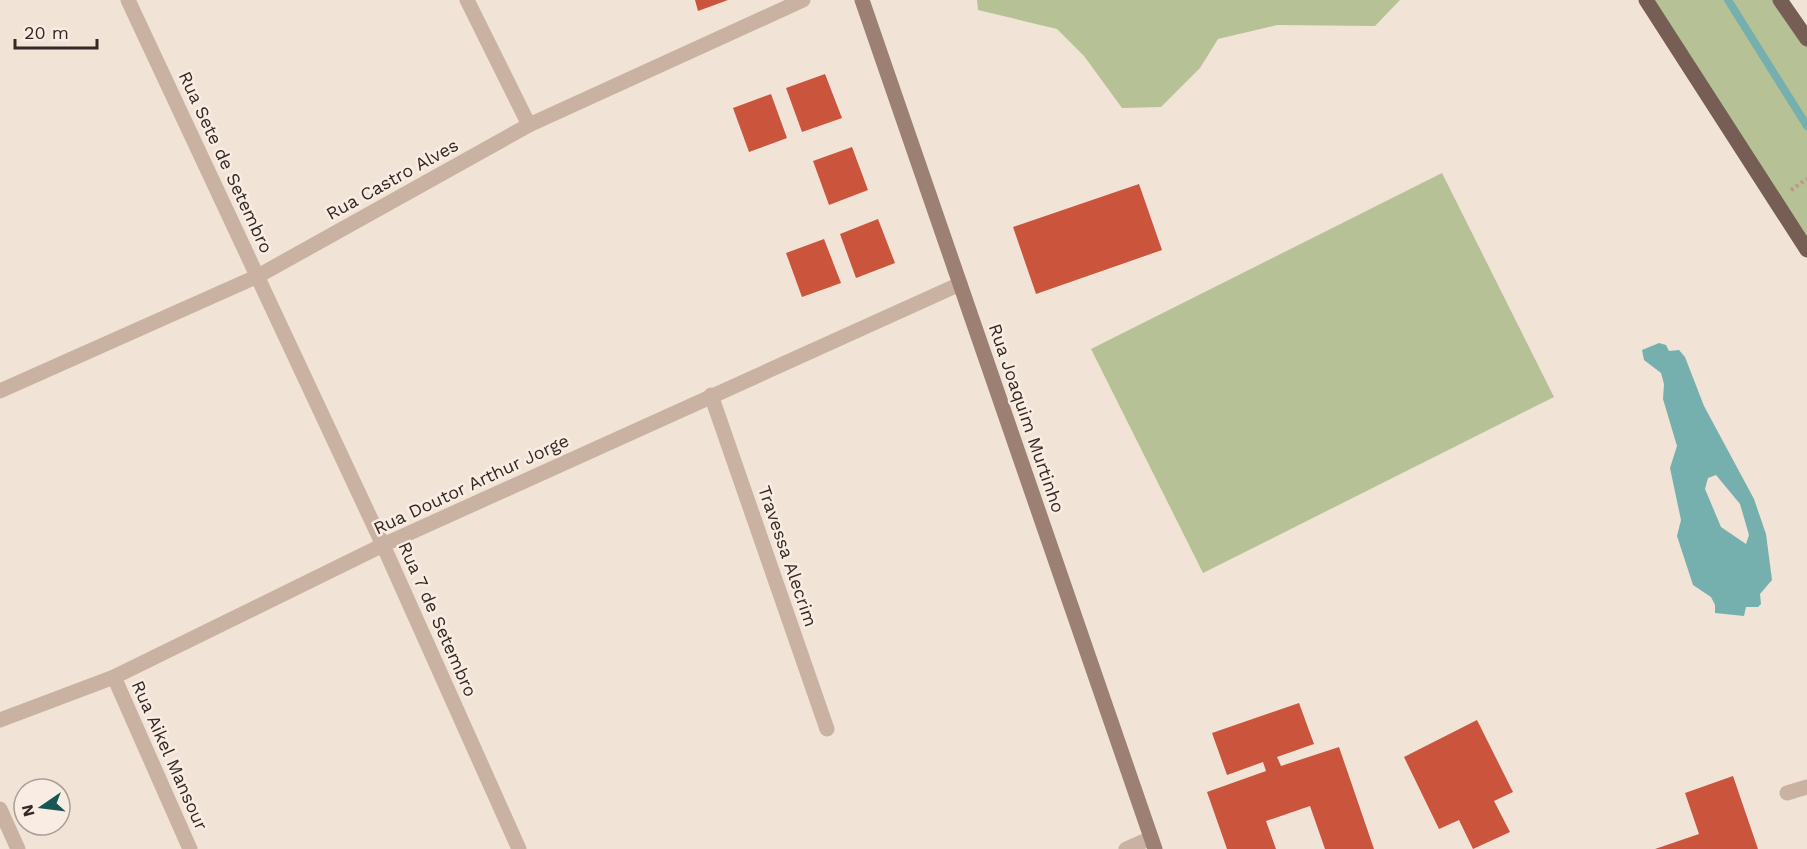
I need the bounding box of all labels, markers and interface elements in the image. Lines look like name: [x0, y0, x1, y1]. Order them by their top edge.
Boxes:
scale bar: [15, 12, 98, 50]
text: 20 m: [24, 22, 69, 43]
street label: Rua Sete de Setembro: [175, 68, 277, 256]
street label: Rua Castro Alves: [322, 134, 462, 224]
street label: Rua Joaquim Murtinho: [985, 321, 1069, 515]
street label: Rua Doutor Arthur Jorge: [370, 429, 572, 539]
street label: Travessa Alecrim: [754, 483, 822, 629]
street label: Rua 7 de Setembro: [394, 538, 482, 700]
street label: Rua Aikel Mansour: [128, 677, 212, 833]
north arrow: [12, 777, 72, 837]
text: N: [17, 802, 39, 819]

